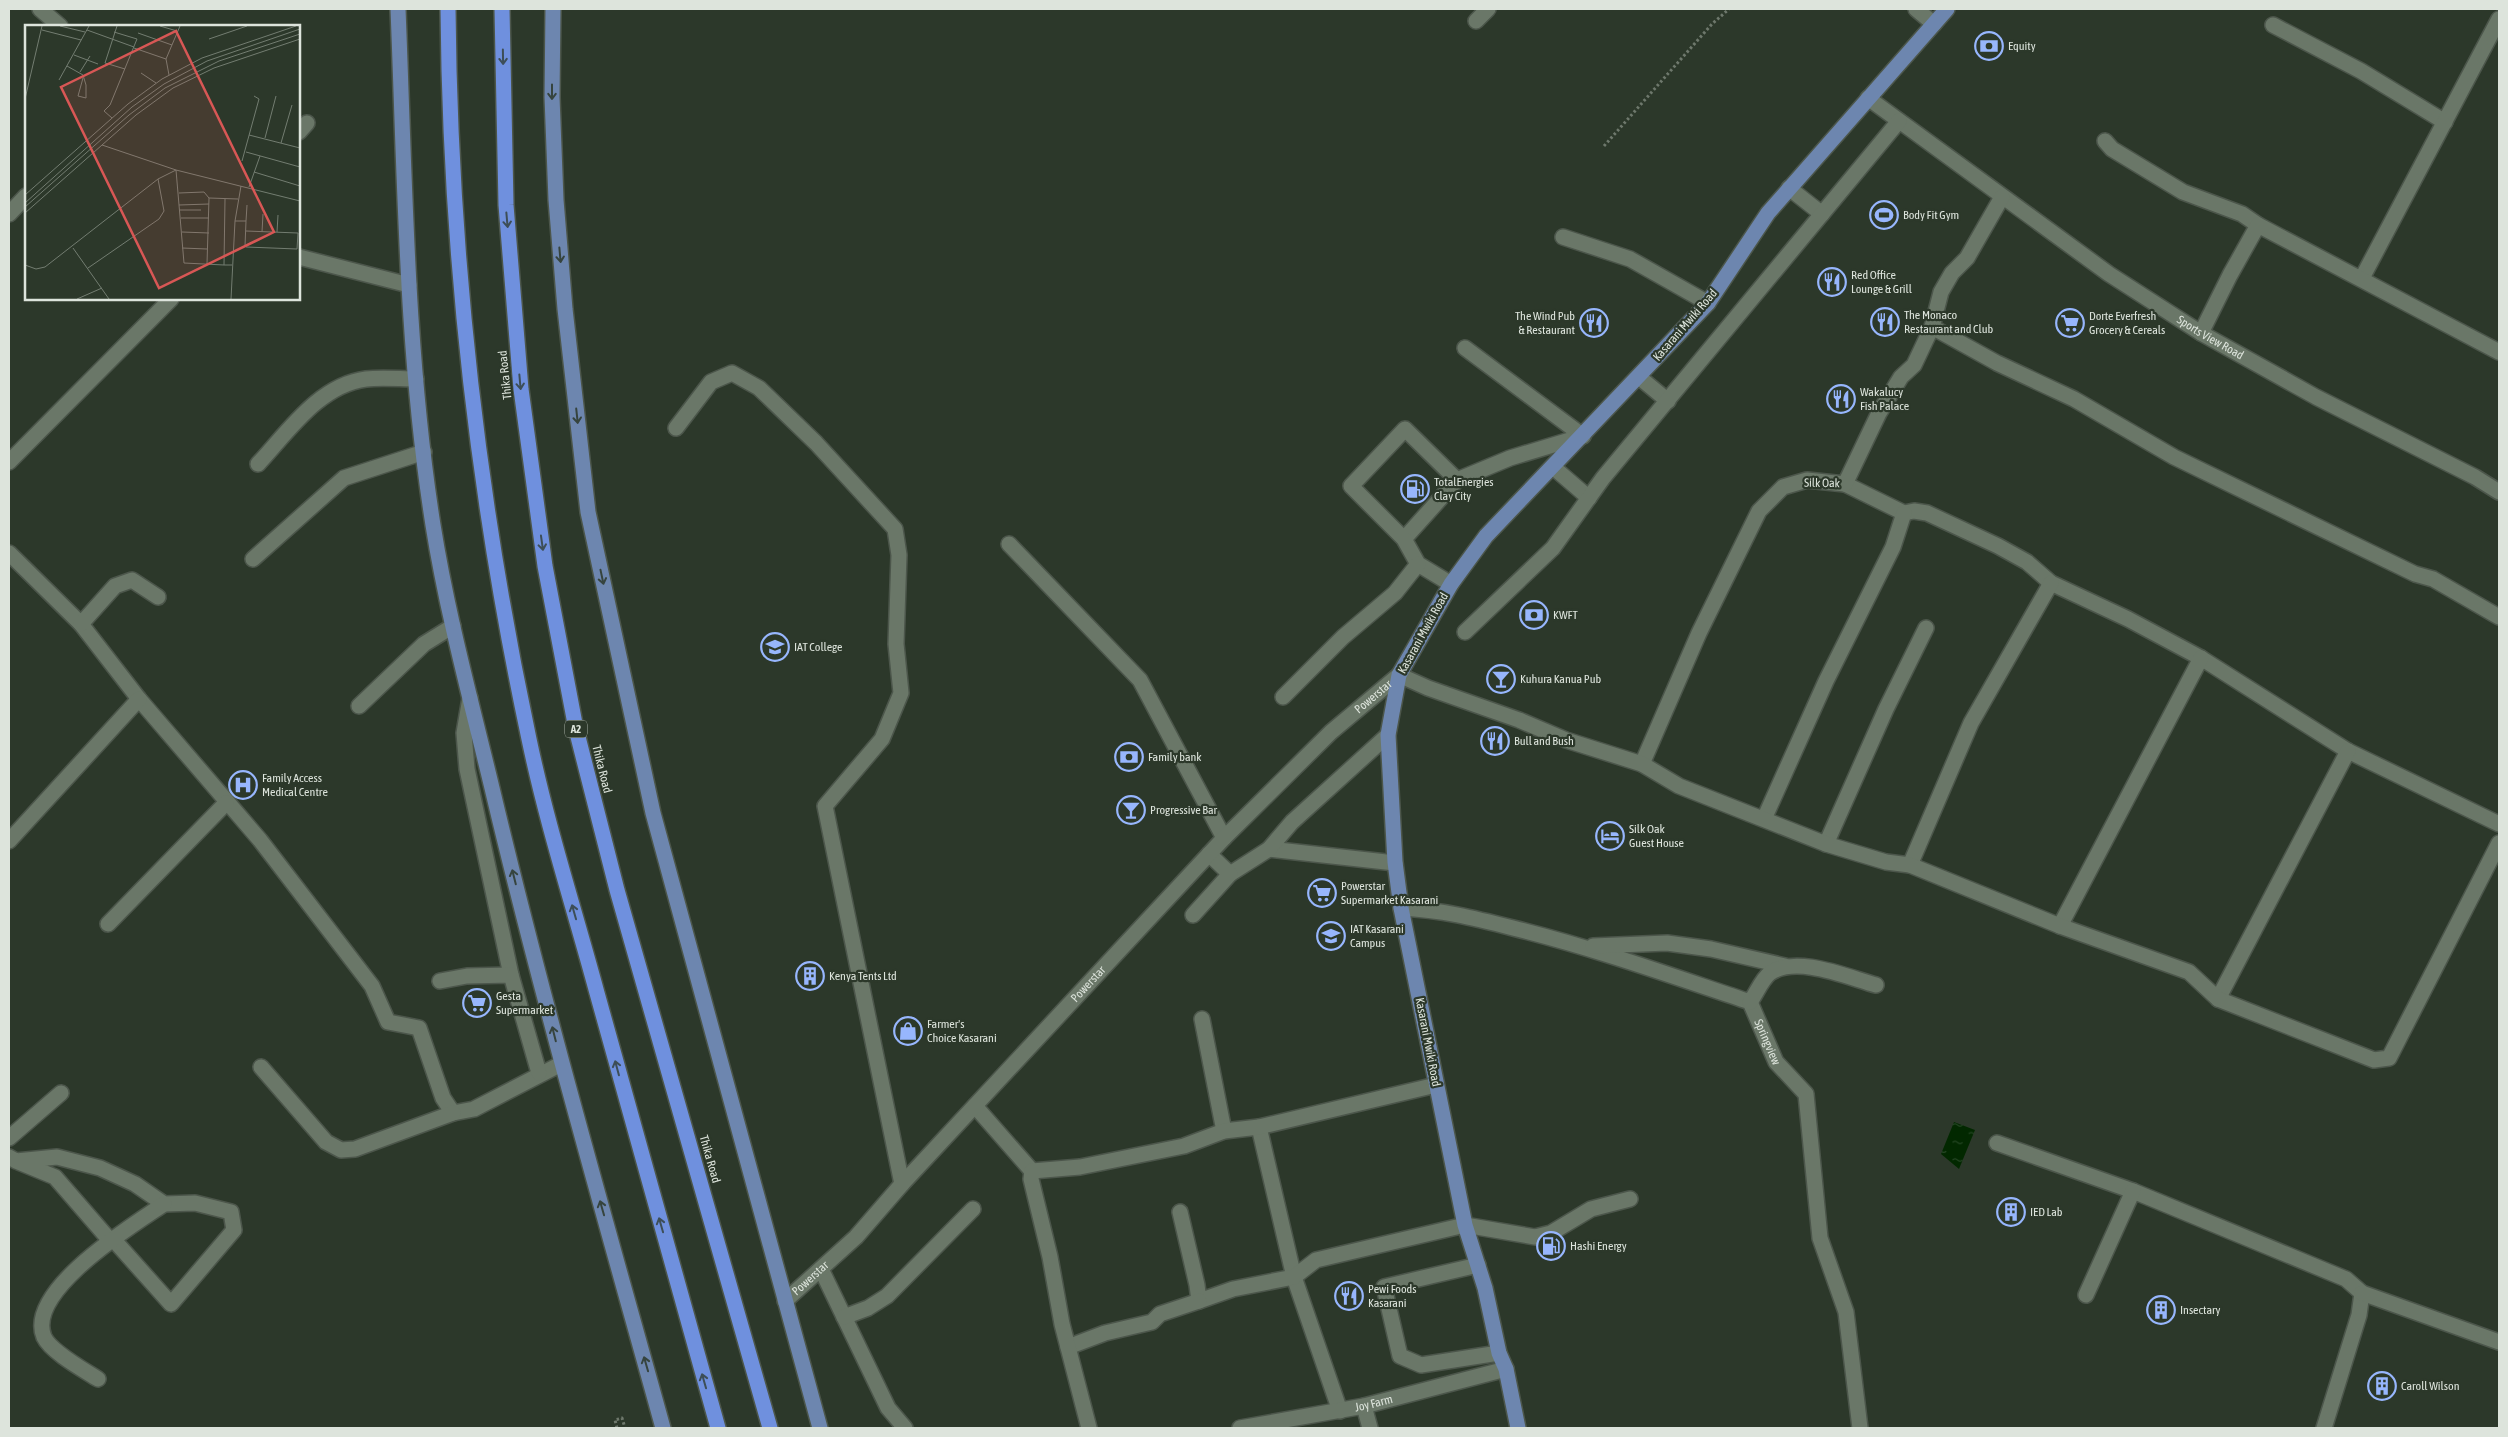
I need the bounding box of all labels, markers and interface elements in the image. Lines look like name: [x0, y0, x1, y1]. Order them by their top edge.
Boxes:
inset map: [25, 25, 300, 300]
bank icon: Equity: [1974, 31, 2004, 61]
place label: Equity: [2008, 39, 2036, 53]
one-way arrow: [498, 49, 508, 65]
one-way arrow: [547, 84, 557, 100]
sports icon: Body Fit Gym: [1869, 200, 1899, 230]
place label: Body Fit Gym: [1903, 208, 1959, 222]
one-way arrow: [502, 212, 512, 228]
one-way arrow: [556, 246, 565, 262]
restaurant icon: Red Office Lounge & Grill: [1817, 267, 1847, 297]
place label: Red Office Lounge & Grill: [1851, 268, 1913, 296]
street label: Kasarani Mwiki Road: [1650, 286, 1720, 364]
restaurant icon: The Monaco Restaurant and Club: [1870, 307, 1900, 337]
restaurant icon: The Wind Pub & Restaurant: [1579, 308, 1609, 338]
place label: The Monaco Restaurant and Club: [1904, 308, 1993, 336]
supermarket icon: Dorte Everfresh Grocery & Cereals: [2055, 308, 2085, 338]
place label: The Wind Pub & Restaurant: [1515, 309, 1576, 337]
place label: Dorte Everfresh Grocery & Cereals: [2089, 309, 2165, 337]
street label: Sports View Road: [2174, 312, 2246, 362]
street label: Thika Road: [495, 350, 515, 400]
one-way arrow: [516, 374, 525, 390]
restaurant icon: Wakalucy Fish Palace: [1826, 384, 1856, 414]
place label: Wakalucy Fish Palace: [1860, 385, 1909, 413]
one-way arrow: [572, 408, 582, 424]
fuel station icon: TotalEnergies Clay City: [1400, 474, 1430, 504]
place label: TotalEnergies Clay City: [1434, 475, 1494, 503]
street label: Silk Oak: [1804, 476, 1841, 490]
one-way arrow: [537, 535, 547, 551]
one-way arrow: [598, 568, 607, 584]
street label: Kasarani Mwiki Road: [1395, 590, 1451, 676]
bank icon: KWFT: [1519, 600, 1549, 630]
place label: KWFT: [1553, 608, 1578, 622]
school or university icon: IAT College: [760, 632, 790, 662]
place label: IAT College: [794, 640, 842, 654]
bar icon: Kuhura Kanua Pub: [1486, 664, 1516, 694]
place label: Kuhura Kanua Pub: [1520, 672, 1601, 686]
street label: Powerstar: [1352, 677, 1395, 716]
road number: A2: [565, 721, 587, 738]
restaurant icon: Bull and Bush: [1480, 726, 1510, 756]
place label: Bull and Bush: [1514, 734, 1574, 748]
bank icon: Family bank: [1114, 742, 1144, 772]
street label: Thika Road: [589, 744, 615, 794]
place label: Family bank: [1148, 750, 1202, 764]
hospital icon: Family Access Medical Centre: [228, 770, 258, 800]
place label: Family Access Medical Centre: [262, 771, 328, 799]
bar icon: Progressive Bar: [1116, 795, 1146, 825]
place label: Progressive Bar: [1150, 803, 1218, 817]
hotel icon: Silk Oak Guest House: [1595, 821, 1625, 851]
place label: Silk Oak Guest House: [1629, 822, 1684, 850]
one-way arrow: [508, 869, 518, 885]
supermarket icon: Powerstar Supermarket Kasarani: [1307, 878, 1337, 908]
place label: Powerstar Supermarket Kasarani: [1341, 879, 1438, 907]
one-way arrow: [568, 904, 578, 920]
school or university icon: IAT Kasarani Campus: [1316, 921, 1346, 951]
place label: IAT Kasarani Campus: [1350, 922, 1404, 950]
building icon: Kenya Tents Ltd: [795, 961, 825, 991]
street label: Powerstar: [1068, 963, 1109, 1005]
place label: Kenya Tents Ltd: [829, 969, 897, 983]
supermarket icon: Gesta Supermarket: [462, 988, 492, 1018]
place label: Gesta Supermarket: [496, 989, 554, 1017]
street label: Kasarani Mwiki Road: [1413, 996, 1443, 1088]
shop icon: Farmer's Choice Kasarani: [893, 1016, 923, 1046]
place label: Farmer's Choice Kasarani: [927, 1017, 997, 1045]
street label: Springview: [1751, 1017, 1783, 1067]
one-way arrow: [549, 1027, 558, 1043]
one-way arrow: [612, 1061, 622, 1077]
street label: Thika Road: [697, 1134, 723, 1184]
building icon: IED Lab: [1996, 1197, 2026, 1227]
one-way arrow: [596, 1200, 606, 1216]
place label: IED Lab: [2030, 1205, 2063, 1219]
one-way arrow: [655, 1217, 665, 1233]
fuel station icon: Hashi Energy: [1536, 1231, 1566, 1261]
place label: Hashi Energy: [1570, 1239, 1627, 1253]
street label: Powerstar: [789, 1258, 832, 1298]
restaurant icon: Pewi Foods Kasarani: [1334, 1281, 1364, 1311]
place label: Pewi Foods Kasarani: [1368, 1282, 1416, 1310]
building icon: Insectary: [2146, 1295, 2176, 1325]
place label: Insectary: [2180, 1303, 2221, 1317]
one-way arrow: [640, 1357, 650, 1373]
building icon: Caroll Wilson: [2367, 1371, 2397, 1401]
one-way arrow: [699, 1374, 709, 1390]
place label: Caroll Wilson: [2401, 1379, 2460, 1393]
street label: Joy Farm: [1354, 1392, 1394, 1414]

